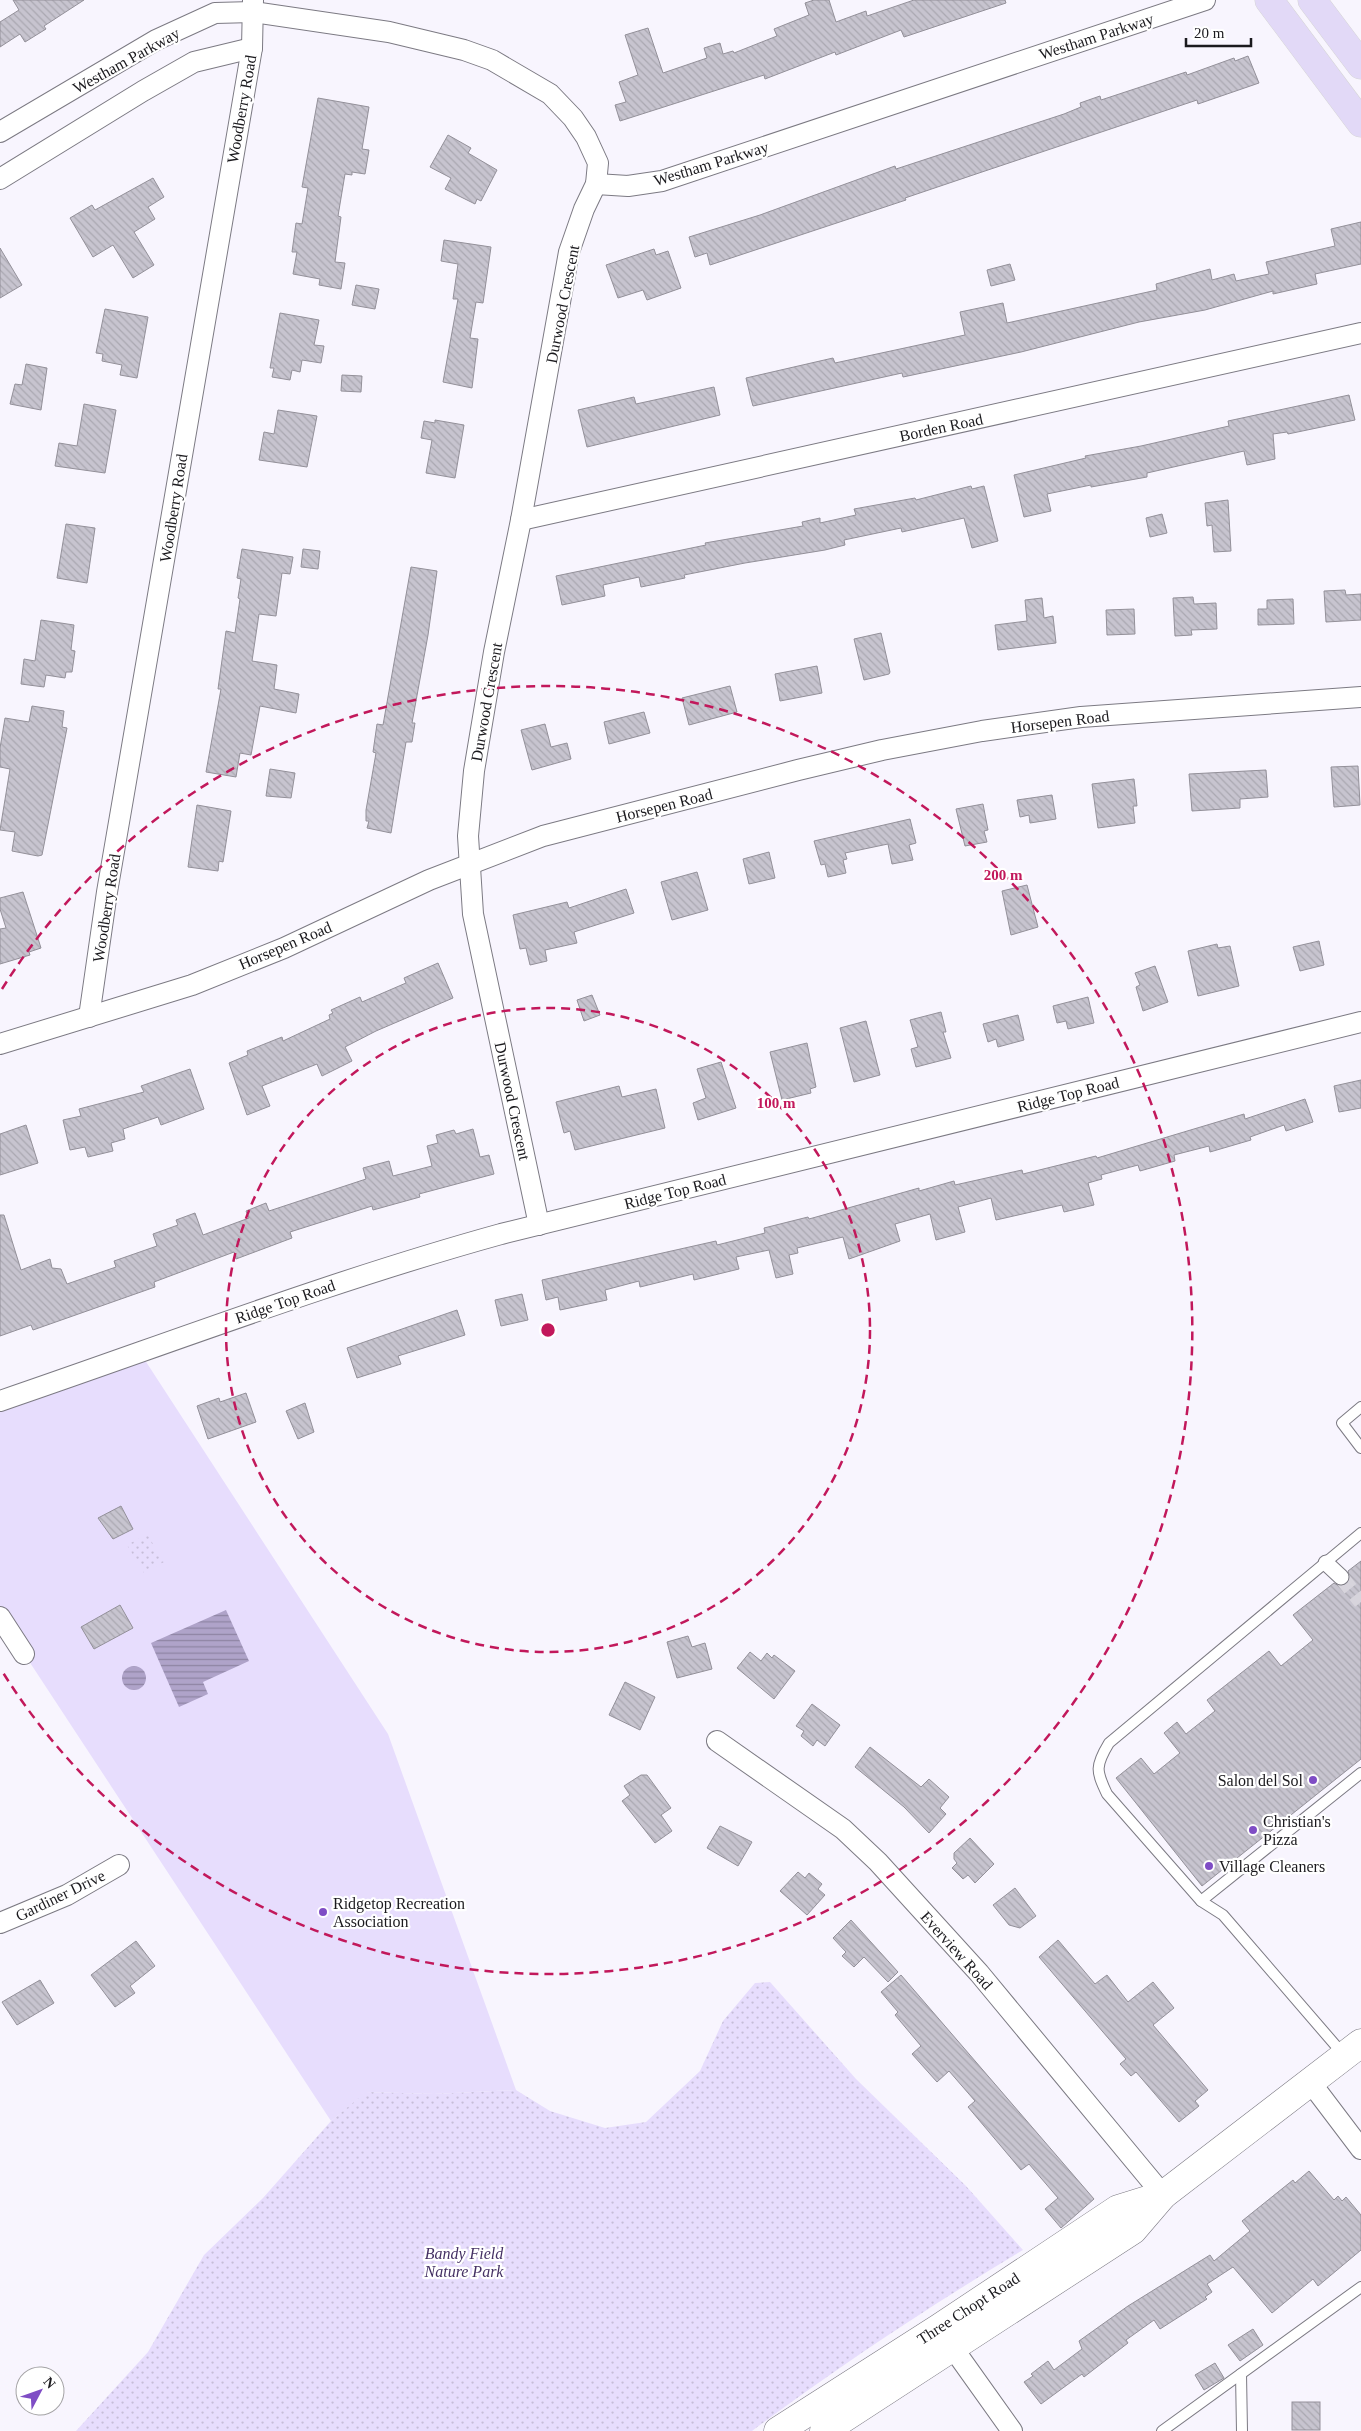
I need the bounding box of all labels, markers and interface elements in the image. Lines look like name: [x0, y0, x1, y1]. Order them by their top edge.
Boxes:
street label: Westham Parkway: [1037, 10, 1156, 64]
scale bar: [1186, 15, 1251, 47]
street label: Westham Parkway: [70, 24, 183, 98]
text: 20 m: [1194, 25, 1225, 41]
street label: Woodberry Road: [224, 54, 260, 165]
street label: Westham Parkway: [652, 138, 771, 190]
street label: Durwood Crescent: [543, 243, 582, 365]
street label: Borden Road: [898, 410, 984, 445]
street label: Woodberry Road: [157, 453, 191, 564]
street label: Durwood Crescent: [468, 641, 505, 763]
street label: Horsepen Road: [1010, 707, 1110, 737]
street label: Horsepen Road: [614, 785, 714, 827]
street label: Woodberry Road: [90, 853, 124, 964]
text: 200 m: [984, 867, 1023, 883]
street label: Horsepen Road: [236, 918, 335, 974]
street label: Durwood Crescent: [492, 1040, 533, 1162]
street label: Ridge Top Road: [1015, 1074, 1121, 1116]
text: 100 m: [757, 1095, 796, 1111]
street label: Ridge Top Road: [622, 1171, 728, 1213]
street label: Ridge Top Road: [233, 1276, 338, 1327]
centre of rings: [539, 1321, 557, 1339]
place label: Salon del Sol: [1218, 1772, 1304, 1789]
marker: Salon del Sol: [1307, 1774, 1319, 1786]
place label: Christian's Pizza: [1263, 1813, 1331, 1848]
marker: Christian's Pizza: [1247, 1824, 1259, 1836]
place label: Village Cleaners: [1219, 1858, 1325, 1876]
marker: Village Cleaners: [1203, 1860, 1215, 1872]
street label: Gardiner Drive: [13, 1866, 108, 1924]
place label: Ridgetop Recreation Association: [333, 1895, 465, 1930]
marker: Ridgetop Recreation Association: [317, 1906, 329, 1918]
street label: Everview Road: [917, 1908, 996, 1993]
park label: Bandy Field Nature Park: [424, 2245, 504, 2280]
street label: Three Chopt Road: [914, 2269, 1023, 2349]
north arrow: [15, 2366, 65, 2416]
text: N: [40, 2374, 58, 2392]

